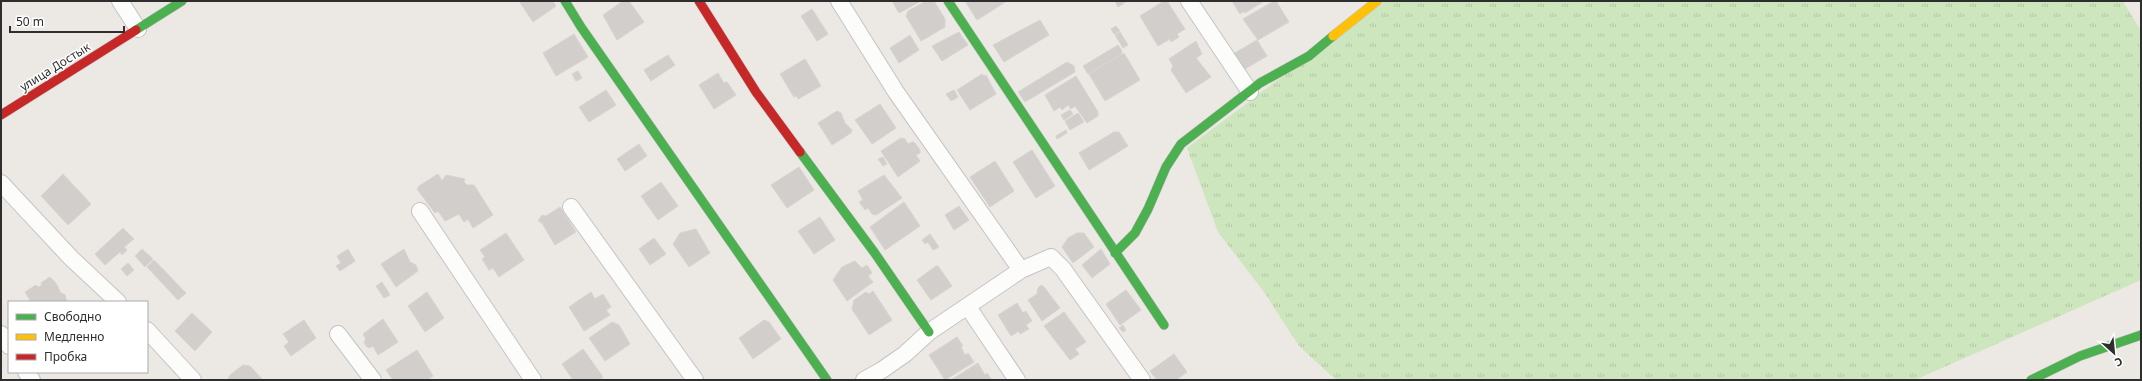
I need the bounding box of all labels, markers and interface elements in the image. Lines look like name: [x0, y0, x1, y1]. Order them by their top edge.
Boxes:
scale bar: [10, 8, 124, 34]
text: 50 m: [16, 13, 44, 30]
street label: улица Достык: [16, 38, 94, 95]
legend: [8, 301, 148, 373]
text: Свободно: [44, 308, 102, 325]
text: Медленно: [44, 328, 104, 345]
north arrow: [2094, 333, 2134, 373]
text: Пробка: [44, 348, 87, 365]
text: С: [2112, 354, 2125, 371]

